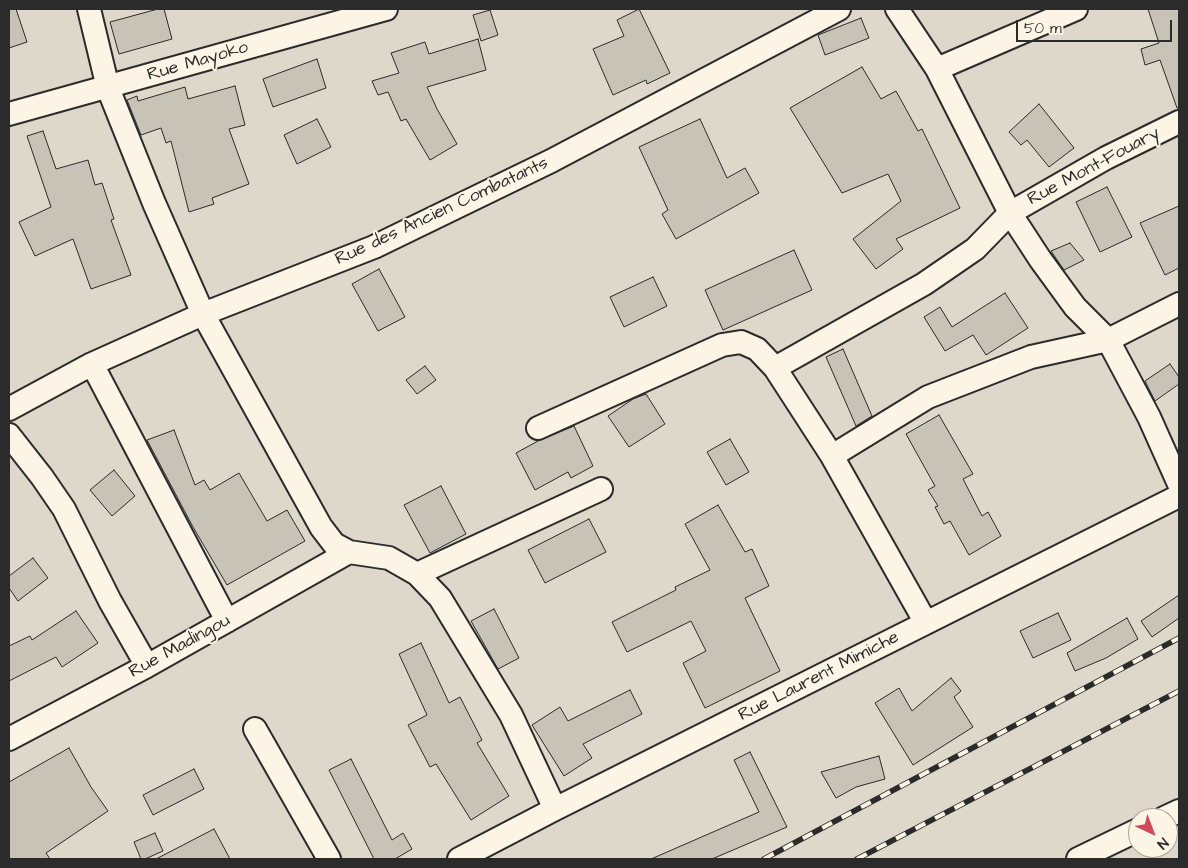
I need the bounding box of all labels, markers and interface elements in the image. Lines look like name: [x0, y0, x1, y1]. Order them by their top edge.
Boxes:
scale bar: [1018, 10, 1174, 42]
text: 50 m: [1024, 18, 1062, 39]
street label: Rue Mayoko: [145, 37, 251, 87]
street label: Rue Mont-Fouary: [1024, 123, 1164, 211]
street label: Rue des Ancien Combatants: [332, 153, 552, 271]
street label: Rue Madingou: [126, 610, 234, 684]
street label: Rue Laurent Mimiche: [735, 627, 903, 727]
north arrow: [1128, 808, 1178, 858]
text: N: [1153, 833, 1173, 854]

